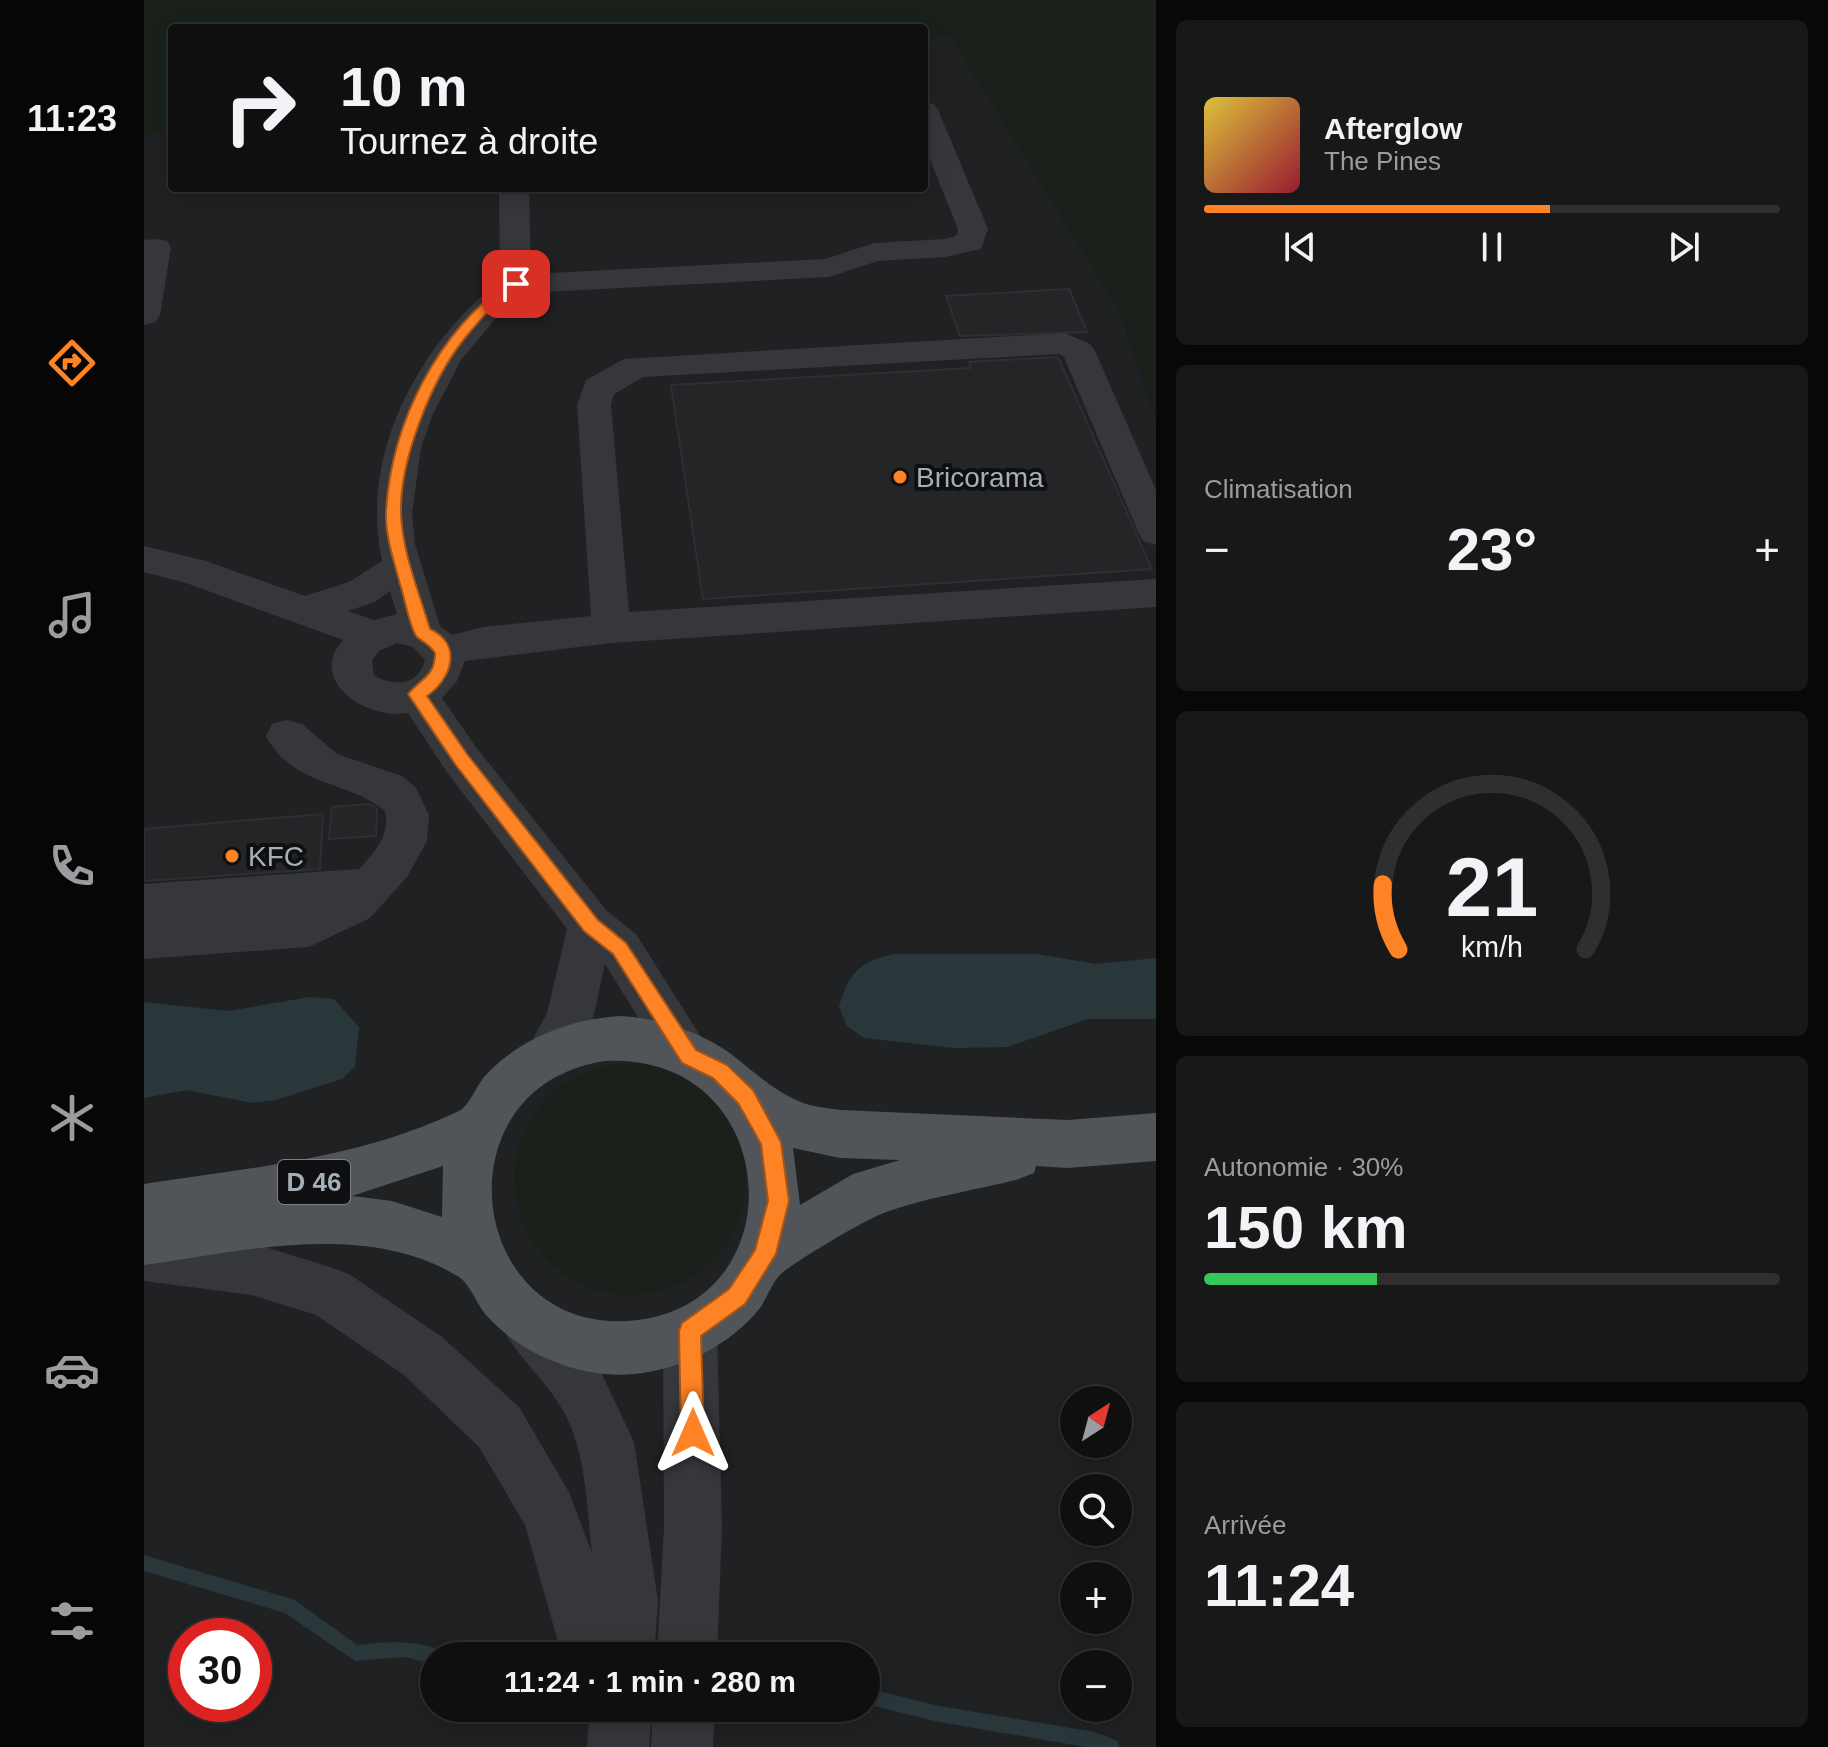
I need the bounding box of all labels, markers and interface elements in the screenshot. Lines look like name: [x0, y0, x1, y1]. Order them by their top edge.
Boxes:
text: 10 m: [340, 55, 468, 118]
icon: right: [208, 56, 312, 160]
text: 11:23: [27, 98, 117, 139]
text: Afterglow: [1324, 112, 1462, 145]
text: Tournez à droite: [340, 121, 598, 162]
text: The Pines: [1324, 146, 1441, 176]
icon: previous: [1278, 225, 1322, 269]
icon: pause: [1470, 225, 1514, 269]
icon: next: [1662, 225, 1706, 269]
pin: [482, 250, 550, 318]
icon: arrive: [494, 262, 538, 306]
icon: directions: [44, 335, 100, 391]
place label: Bricorama: [916, 462, 1044, 493]
marker: Bricorama: [891, 468, 909, 486]
text: Climatisation: [1204, 474, 1353, 504]
text: 23°: [1447, 516, 1537, 583]
text: −: [1204, 525, 1230, 574]
text: +: [1754, 525, 1780, 574]
icon: music: [44, 587, 100, 643]
icon: phone: [44, 838, 100, 894]
text: 21: [1446, 840, 1538, 933]
place label: KFC: [248, 841, 304, 872]
marker: KFC: [223, 847, 241, 865]
text: km/h: [1461, 931, 1523, 963]
icon: climate: [44, 1090, 100, 1146]
text: Autonomie · 30%: [1204, 1152, 1403, 1182]
road number: D 46: [278, 1160, 350, 1204]
text: 150 km: [1204, 1194, 1408, 1261]
icon: car: [44, 1342, 100, 1398]
north arrow: [1060, 1386, 1132, 1458]
map controls: [1060, 1386, 1132, 1722]
position arrow: [651, 1391, 735, 1475]
button: search: [1060, 1474, 1132, 1546]
text: Arrivée: [1204, 1510, 1286, 1540]
text: 11:24: [1204, 1552, 1354, 1619]
button: +: [1060, 1562, 1132, 1634]
icon: filters: [44, 1593, 100, 1649]
speed limit sign: 30: [168, 1618, 272, 1722]
button: −: [1060, 1650, 1132, 1722]
text: 11:24 · 1 min · 280 m: [504, 1665, 796, 1698]

